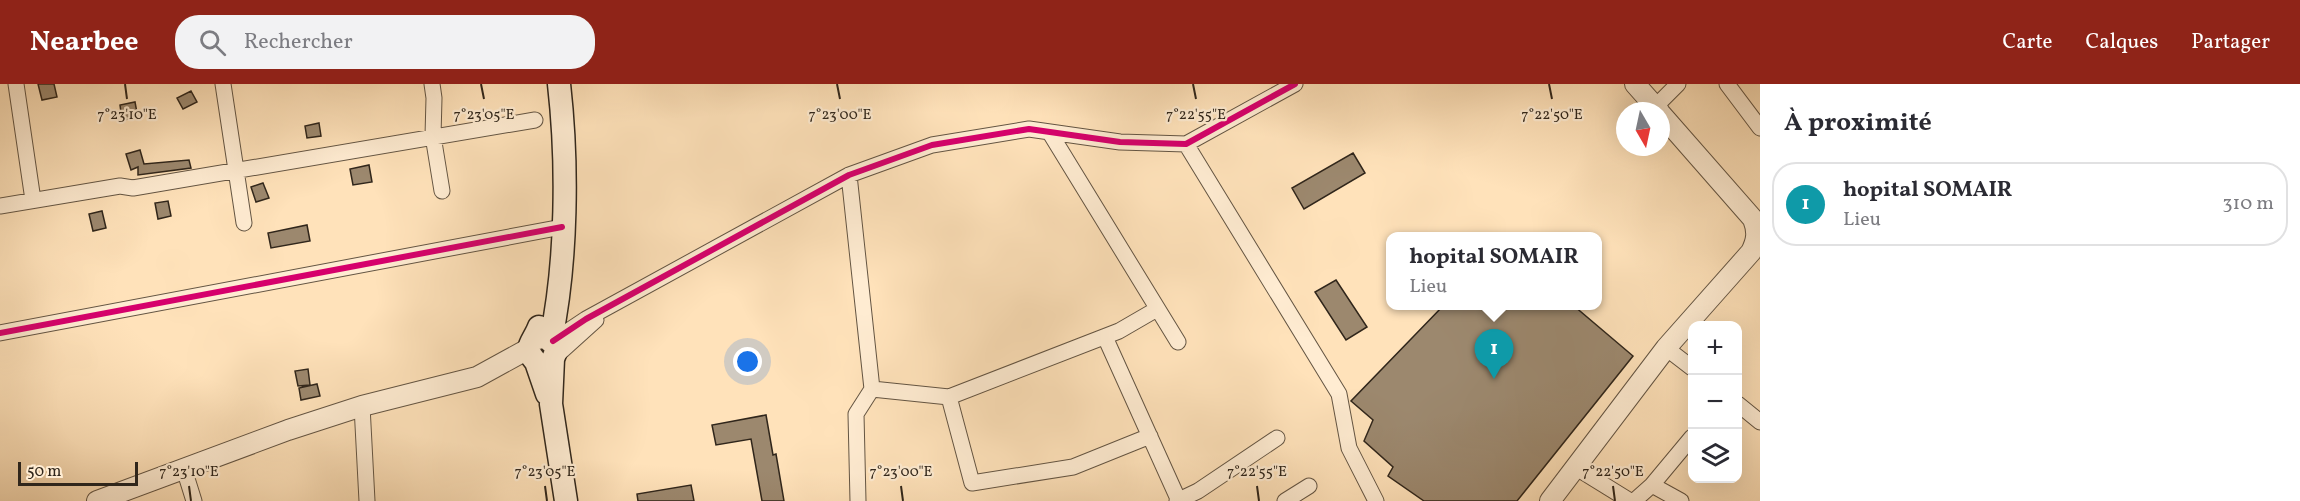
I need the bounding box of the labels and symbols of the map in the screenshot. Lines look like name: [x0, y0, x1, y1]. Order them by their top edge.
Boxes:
north arrow: [1616, 102, 1670, 156]
text: 7°23'10"E: [97, 105, 157, 126]
text: 7°23'05"E: [454, 105, 514, 126]
text: 7°23'00"E: [809, 105, 871, 126]
text: 7°22'55"E: [1166, 105, 1226, 126]
text: 7°22'50"E: [1521, 105, 1583, 126]
pin: 1: [1474, 330, 1514, 379]
your location: [733, 347, 762, 376]
scale bar: [18, 459, 138, 486]
text: 7°23'10"E: [159, 462, 219, 483]
text: 7°23'05"E: [515, 462, 575, 483]
text: 7°23'00"E: [870, 462, 932, 483]
text: 7°22'55"E: [1227, 462, 1287, 483]
text: 7°22'50"E: [1582, 462, 1644, 483]

